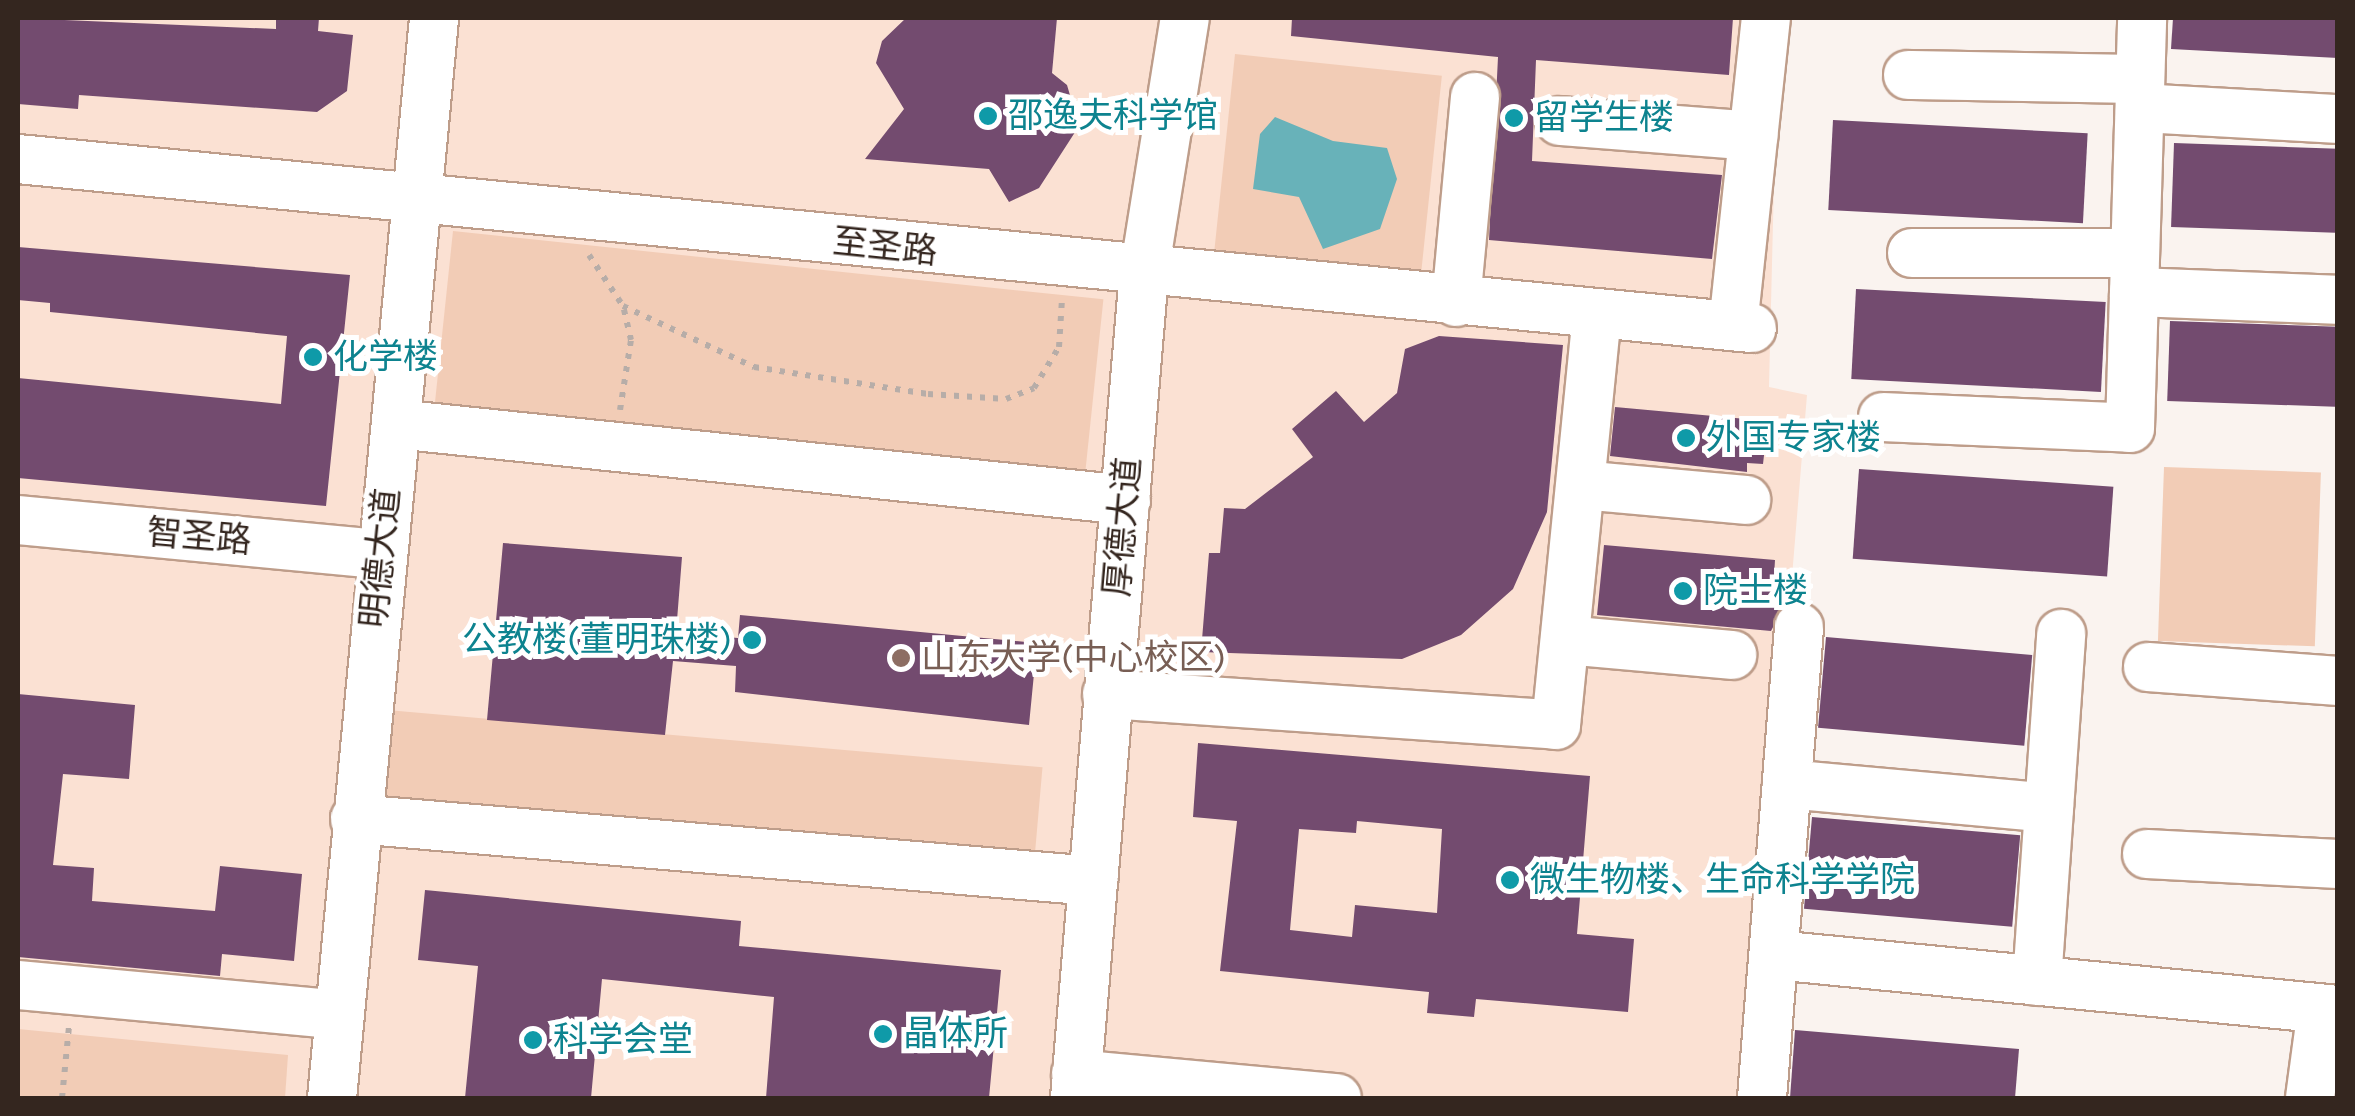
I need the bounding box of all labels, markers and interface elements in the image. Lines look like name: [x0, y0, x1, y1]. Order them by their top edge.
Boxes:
place label: 邵逸夫科学馆: [1008, 95, 1218, 137]
place label: 留学生楼: [1534, 97, 1674, 139]
marker: 邵逸夫科学馆: [977, 105, 999, 127]
marker: 留学生楼: [1503, 107, 1525, 129]
street label: 至圣路: [831, 221, 939, 273]
place label: 化学楼: [333, 336, 438, 378]
marker: 化学楼: [302, 346, 324, 368]
place label: 外国专家楼: [1706, 417, 1881, 459]
marker: 外国专家楼: [1675, 427, 1697, 449]
street label: 厚德大道: [1096, 455, 1150, 599]
street label: 明德大道: [353, 486, 409, 630]
street label: 智圣路: [145, 512, 253, 562]
place label: 院士楼: [1703, 570, 1808, 612]
marker: 院士楼: [1672, 580, 1694, 602]
place label: 公教楼(董明珠楼): [462, 619, 732, 661]
marker: 公教楼(董明珠楼): [741, 629, 763, 651]
place label: 山东大学(中心校区): [921, 637, 1226, 679]
marker: 山东大学(中心校区): [890, 647, 912, 669]
place label: 微生物楼、生命科学学院: [1530, 859, 1915, 901]
marker: 微生物楼、生命科学学院: [1499, 869, 1521, 891]
place label: 晶体所: [903, 1013, 1008, 1055]
place label: 科学会堂: [553, 1019, 693, 1061]
marker: 晶体所: [872, 1023, 894, 1045]
marker: 科学会堂: [522, 1029, 544, 1051]

